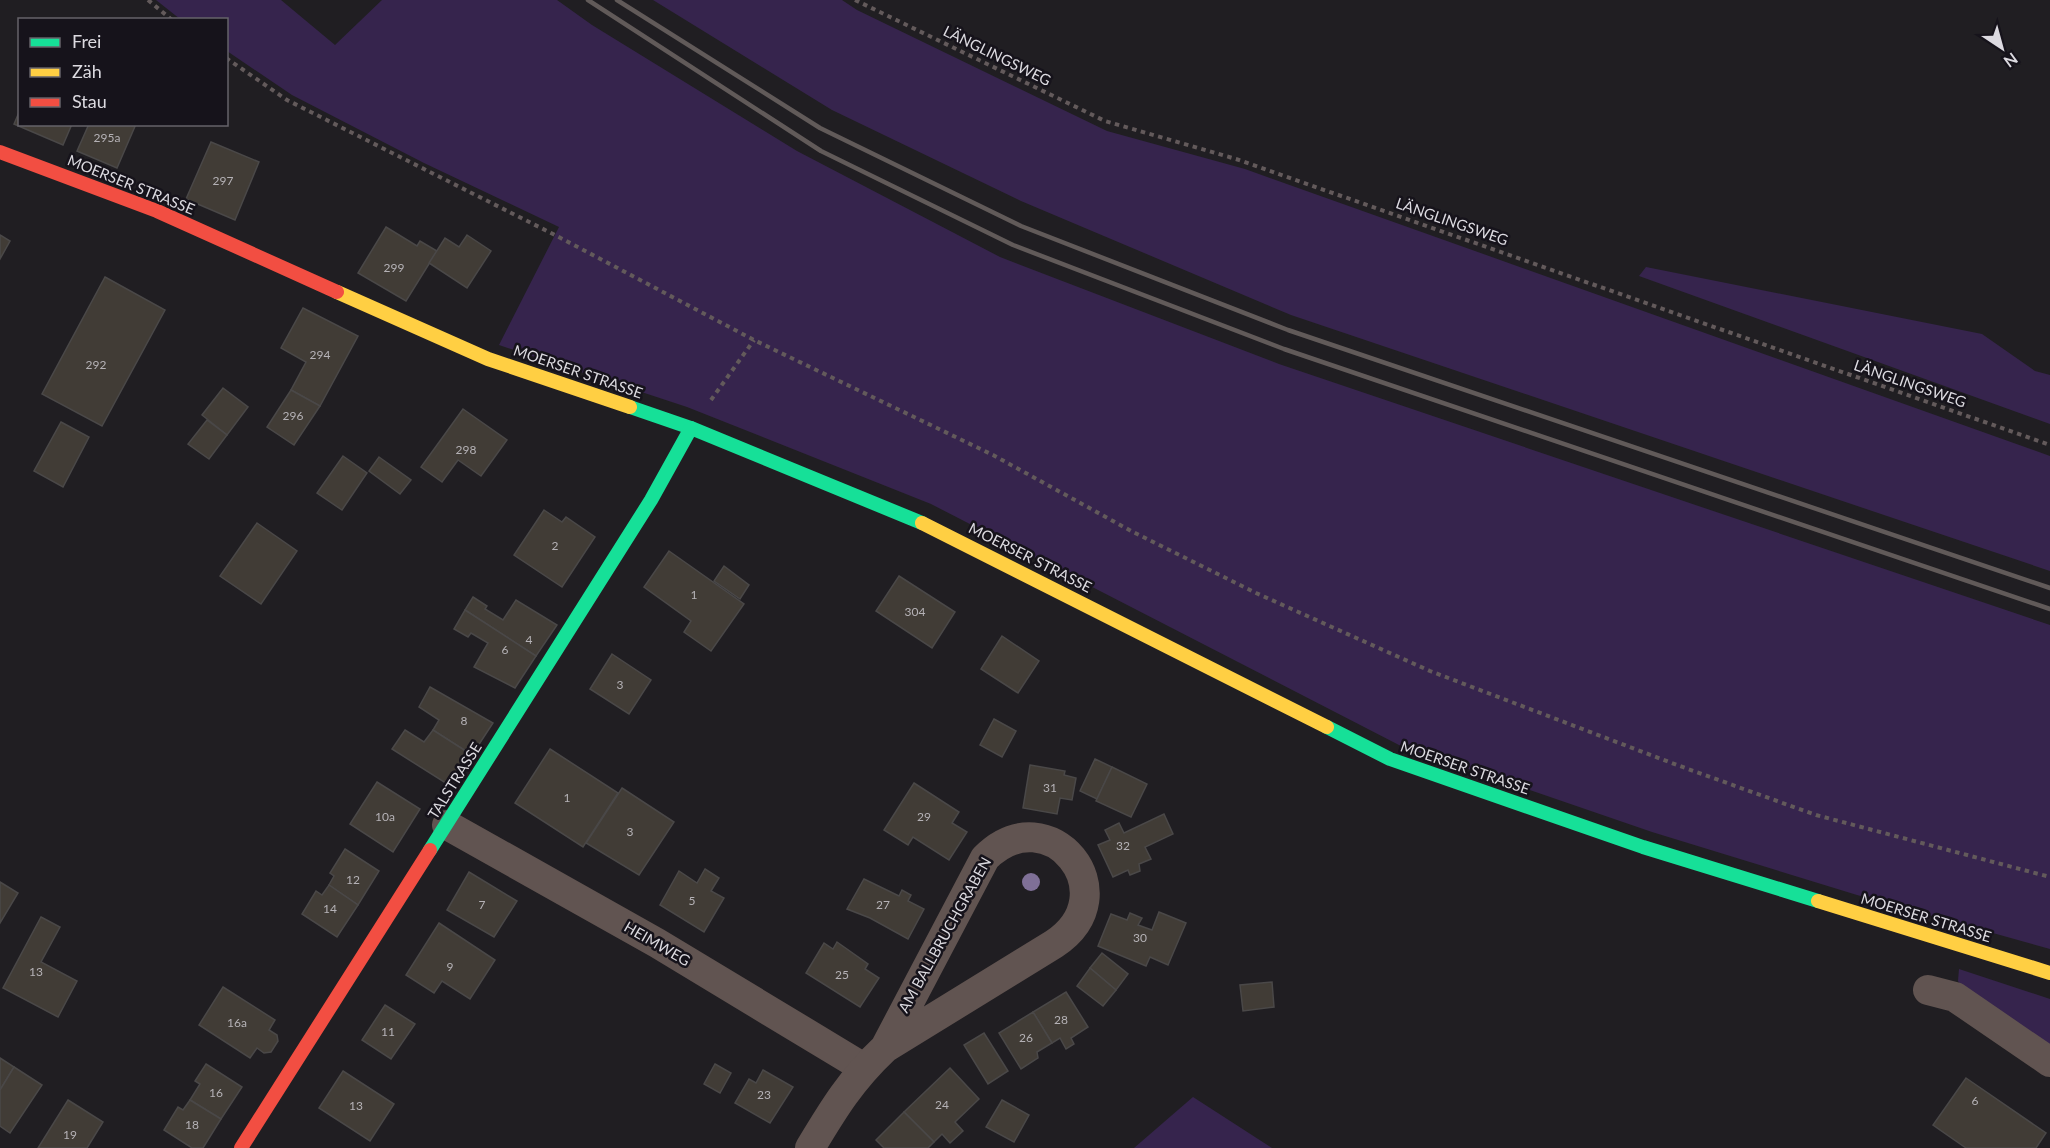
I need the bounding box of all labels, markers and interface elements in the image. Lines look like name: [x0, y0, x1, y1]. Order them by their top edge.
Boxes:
legend: [18, 18, 228, 126]
north arrow: [1972, 18, 2032, 78]
street label: LÄNGLINGSWEG: [941, 21, 1054, 89]
text: Frei: [72, 30, 101, 52]
text: N: [2001, 49, 2022, 72]
text: Zäh: [72, 60, 102, 82]
text: Stau: [72, 90, 107, 112]
house number: 295a: [94, 130, 120, 145]
street label: MOERSER STRASSE: [65, 150, 198, 218]
house number: 297: [213, 173, 233, 188]
street label: LÄNGLINGSWEG: [1394, 193, 1511, 249]
house number: 299: [384, 260, 404, 275]
street label: MOERSER STRASSE: [511, 340, 645, 402]
house number: 294: [310, 347, 330, 362]
street label: LÄNGLINGSWEG: [1852, 355, 1969, 411]
house number: 292: [86, 357, 106, 372]
house number: 296: [283, 408, 303, 423]
house number: 298: [456, 442, 476, 457]
street label: MOERSER STRASSE: [966, 518, 1095, 596]
house number: 2: [552, 538, 559, 553]
house number: 1: [691, 587, 698, 602]
house number: 304: [905, 604, 925, 619]
house number: 4: [526, 632, 533, 647]
house number: 6: [502, 642, 509, 657]
house number: 3: [617, 677, 624, 692]
house number: 8: [461, 713, 468, 728]
street label: MOERSER STRASSE: [1398, 736, 1532, 798]
street label: TALSTRASSE: [423, 739, 485, 822]
house number: 31: [1043, 780, 1057, 795]
house number: 1: [564, 790, 571, 805]
house number: 10a: [375, 809, 395, 824]
house number: 29: [917, 809, 931, 824]
house number: 3: [627, 824, 634, 839]
house number: 32: [1116, 838, 1130, 853]
street label: AM BALLBRUCHGRABEN: [894, 854, 994, 1015]
house number: 12: [346, 872, 360, 887]
street label: MOERSER STRASSE: [1859, 889, 1994, 945]
house number: 5: [689, 893, 696, 908]
house number: 7: [479, 897, 486, 912]
house number: 27: [876, 897, 890, 912]
house number: 14: [323, 901, 337, 916]
street label: HEIMWEG: [621, 917, 694, 969]
house number: 30: [1133, 930, 1147, 945]
house number: 9: [447, 959, 454, 974]
house number: 13: [29, 964, 43, 979]
house number: 25: [835, 967, 849, 982]
house number: 28: [1054, 1012, 1068, 1027]
house number: 16a: [227, 1015, 247, 1030]
house number: 11: [381, 1024, 395, 1039]
house number: 26: [1019, 1030, 1033, 1045]
house number: 16: [209, 1085, 223, 1100]
house number: 23: [757, 1087, 771, 1102]
house number: 6: [1972, 1093, 1979, 1108]
house number: 24: [935, 1097, 949, 1112]
house number: 13: [349, 1098, 363, 1113]
house number: 18: [185, 1117, 199, 1132]
house number: 19: [63, 1127, 77, 1142]

